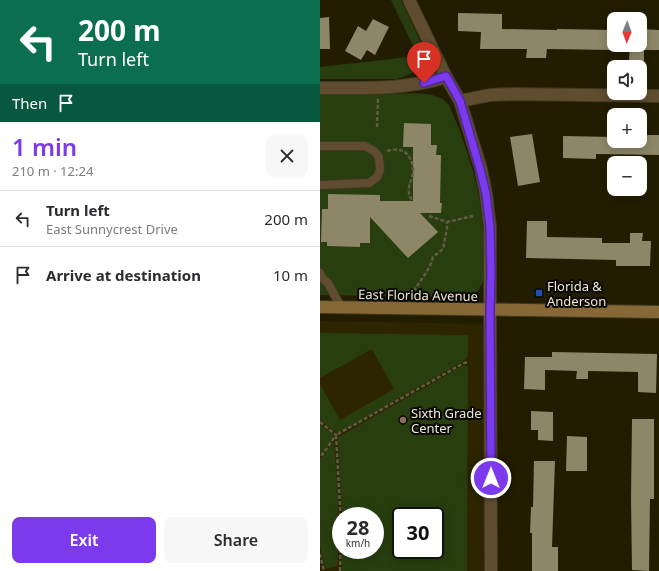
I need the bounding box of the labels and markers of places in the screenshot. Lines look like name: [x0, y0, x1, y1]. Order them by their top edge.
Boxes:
pin: [407, 42, 441, 83]
place label: Florida & Anderson: [547, 277, 606, 310]
marker: Florida & Anderson: [534, 288, 544, 298]
place label: Sixth Grade Center: [411, 404, 482, 437]
marker: Sixth Grade Center: [398, 415, 408, 425]

